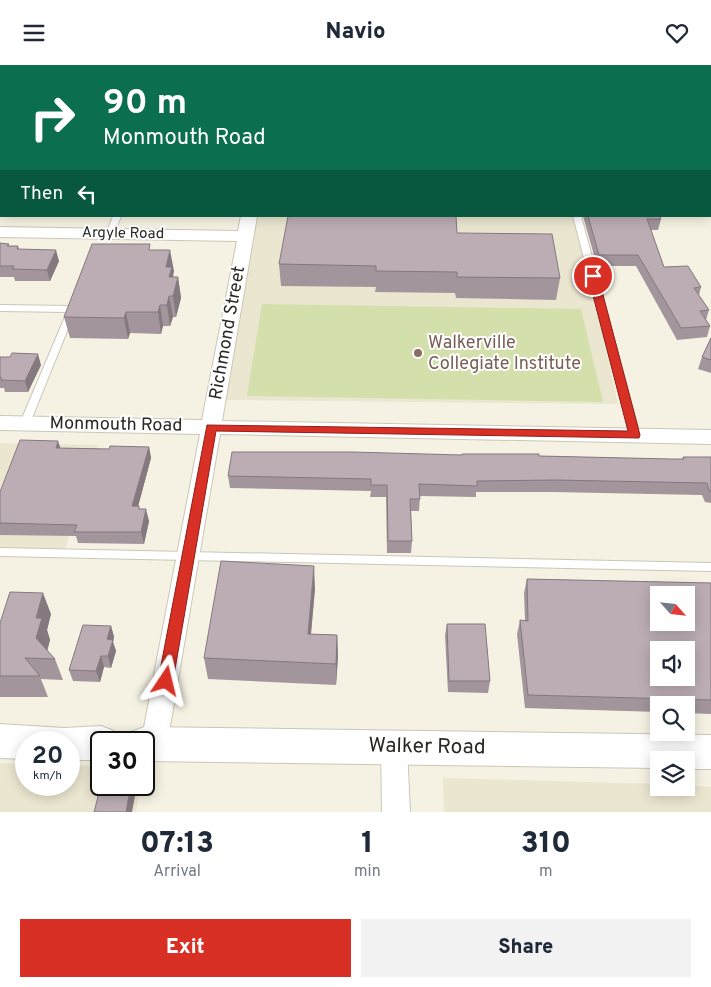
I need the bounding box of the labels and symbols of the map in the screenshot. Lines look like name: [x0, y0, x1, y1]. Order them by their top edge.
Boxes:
street label: Argyle Road: [82, 224, 164, 244]
pin: [572, 255, 614, 297]
street label: Richmond Street: [205, 264, 251, 402]
place label: Walkerville Collegiate Institute: [428, 332, 581, 376]
marker: Walkerville Collegiate Institute: [412, 347, 424, 359]
street label: Monmouth Road: [49, 412, 183, 438]
north arrow: [650, 586, 695, 631]
position arrow: [139, 654, 191, 706]
speed limit sign: 30: [90, 731, 155, 796]
street label: Walker Road: [368, 732, 486, 762]

